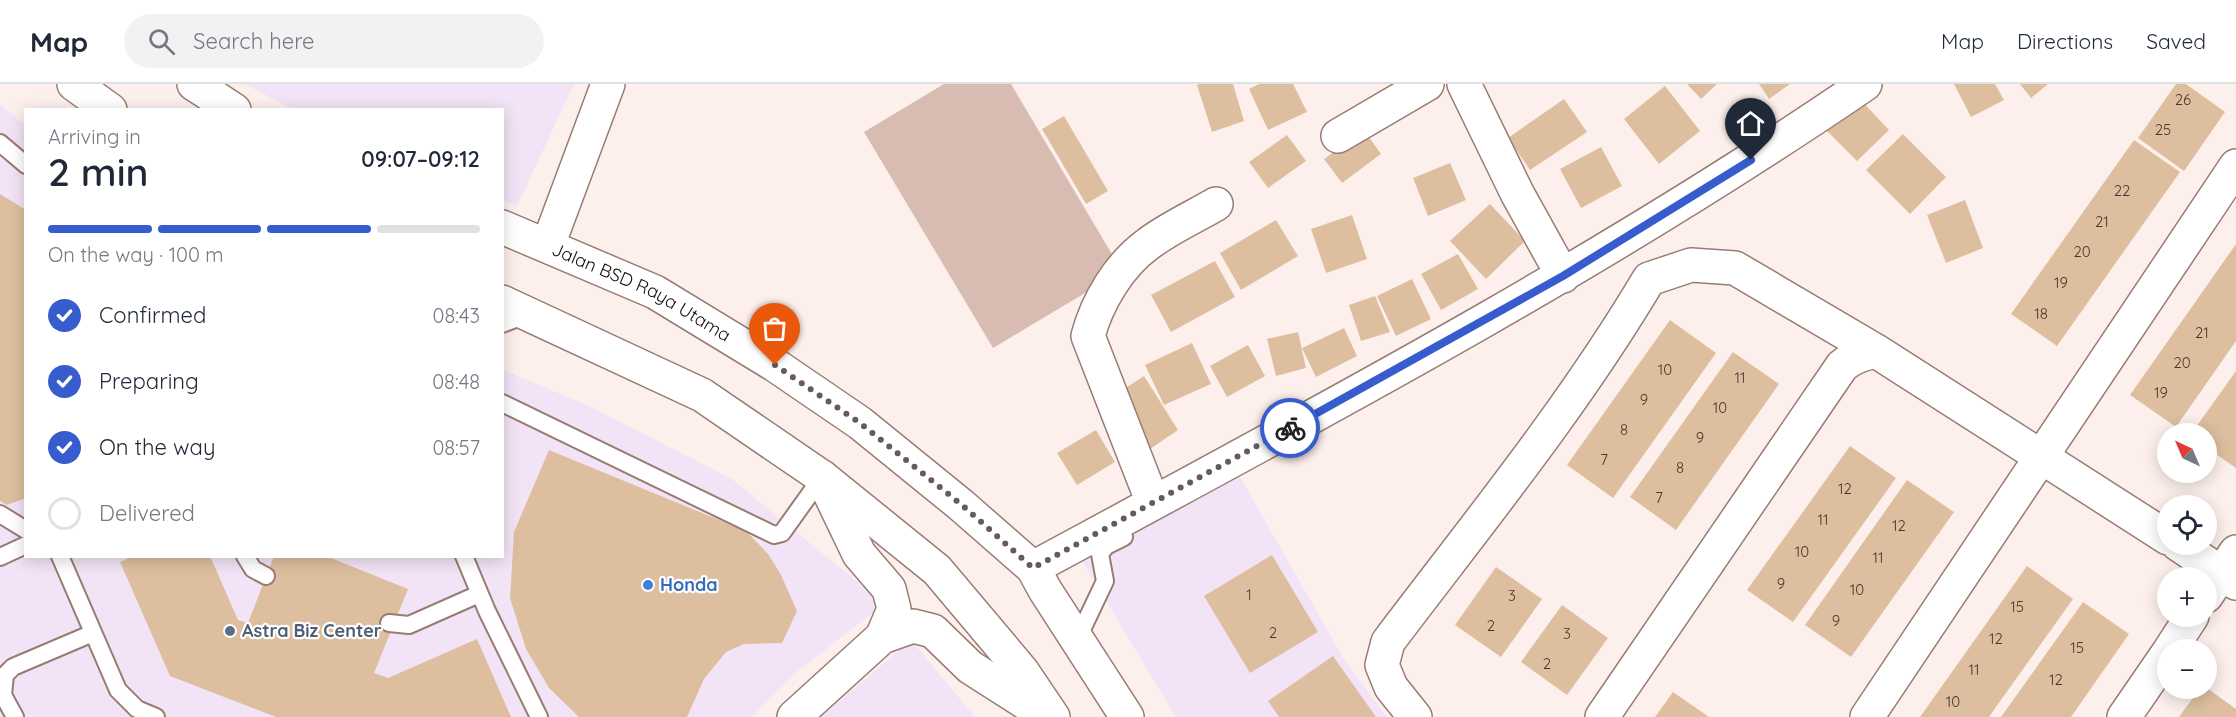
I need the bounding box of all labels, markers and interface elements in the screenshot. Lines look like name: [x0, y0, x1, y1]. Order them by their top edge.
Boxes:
search box: [124, 14, 544, 68]
text: Map: [30, 24, 88, 59]
icon: search: [145, 25, 178, 58]
text: Search here: [193, 27, 315, 55]
text: Map: [1941, 28, 1984, 54]
text: Directions: [2017, 28, 2113, 54]
text: Saved: [2146, 28, 2206, 54]
house number: 26: [2175, 90, 2191, 109]
pin: [1725, 98, 1776, 160]
icon: home: [1734, 107, 1767, 140]
house number: 25: [2155, 120, 2171, 139]
text: Arriving in: [48, 124, 141, 149]
text: 09:07–09:12: [361, 145, 480, 173]
text: 2 min: [48, 147, 149, 196]
house number: 22: [2114, 181, 2130, 200]
house number: 21: [2095, 212, 2109, 231]
street label: Jalan BSD Raya Utama: [548, 238, 735, 346]
text: On the way · 100 m: [48, 242, 224, 267]
house number: 20: [2073, 242, 2091, 261]
house number: 19: [2054, 273, 2068, 292]
icon: check: [48, 299, 81, 332]
text: Confirmed: [99, 301, 206, 329]
text: 08:43: [433, 303, 480, 328]
pin: [749, 303, 800, 365]
house number: 18: [2034, 304, 2048, 323]
icon: bag: [758, 312, 791, 345]
house number: 21: [2195, 323, 2209, 342]
house number: 20: [2173, 353, 2191, 372]
house number: 10: [1658, 360, 1672, 379]
icon: check: [48, 365, 81, 398]
text: Preparing: [99, 367, 199, 395]
house number: 11: [1734, 368, 1746, 387]
text: 08:48: [432, 369, 480, 394]
house number: 19: [2154, 383, 2168, 402]
house number: 9: [1640, 390, 1648, 409]
courier: [1260, 398, 1320, 458]
house number: 10: [1713, 398, 1727, 417]
icon: bike: [1274, 412, 1307, 445]
house number: 8: [1620, 420, 1628, 439]
north arrow: [2157, 423, 2217, 483]
map controls: [2157, 423, 2217, 699]
house number: 9: [1696, 428, 1704, 447]
icon: check: [48, 431, 81, 464]
text: On the way: [99, 433, 215, 461]
text: 08:57: [432, 435, 480, 460]
house number: 7: [1600, 450, 1608, 469]
house number: 8: [1676, 458, 1684, 477]
house number: 12: [1838, 479, 1852, 498]
house number: 7: [1655, 488, 1663, 507]
button: locate: [2157, 495, 2217, 555]
text: Delivered: [99, 499, 195, 527]
house number: 11: [1817, 510, 1829, 529]
house number: 12: [1892, 516, 1906, 535]
house number: 10: [1795, 542, 1809, 561]
house number: 11: [1872, 548, 1884, 567]
button: +: [2157, 567, 2217, 627]
place label: Honda: [660, 573, 718, 596]
house number: 9: [1777, 574, 1785, 593]
marker: Honda: [641, 578, 655, 592]
house number: 10: [1850, 580, 1864, 599]
house number: 1: [1246, 585, 1252, 604]
house number: 3: [1508, 586, 1516, 605]
house number: 15: [2010, 597, 2024, 616]
house number: 9: [1832, 611, 1840, 630]
house number: 2: [1487, 616, 1495, 635]
place label: Astra Biz Center: [242, 619, 382, 642]
house number: 2: [1269, 623, 1277, 642]
marker: Astra Biz Center: [223, 624, 237, 638]
house number: 3: [1563, 624, 1571, 643]
house number: 12: [1989, 629, 2003, 648]
house number: 15: [2070, 638, 2084, 657]
button: −: [2157, 639, 2217, 699]
house number: 2: [1543, 654, 1551, 673]
house number: 11: [1968, 660, 1980, 679]
house number: 12: [2049, 670, 2063, 689]
house number: 10: [1946, 692, 1960, 711]

